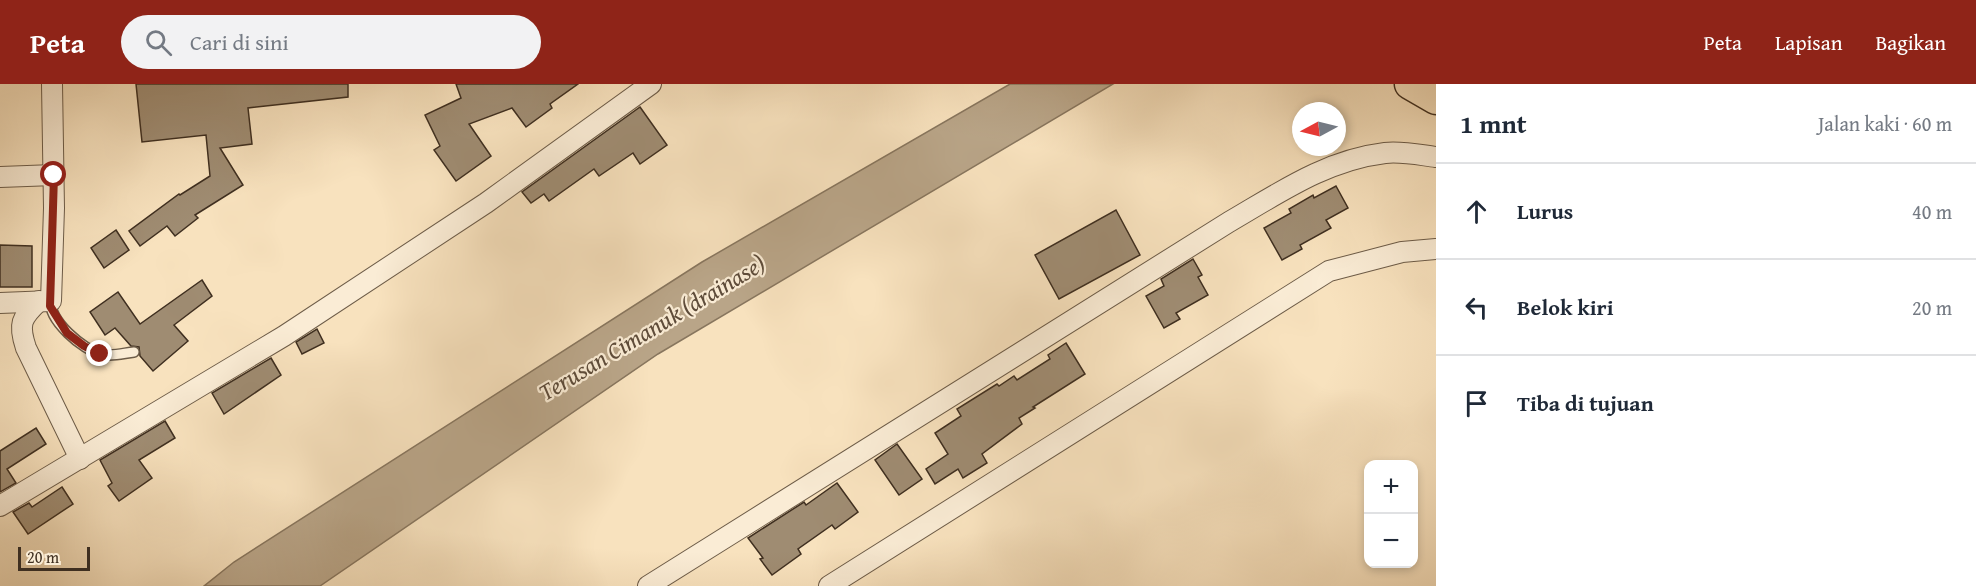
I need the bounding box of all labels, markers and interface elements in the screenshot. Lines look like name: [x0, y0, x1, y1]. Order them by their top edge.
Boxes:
search box: [121, 15, 541, 69]
text: Peta: [30, 22, 85, 63]
icon: search: [142, 26, 175, 59]
text: Cari di sini: [190, 26, 289, 58]
text: Peta: [1704, 27, 1742, 58]
text: Lapisan: [1775, 27, 1842, 58]
text: Bagikan: [1875, 27, 1946, 58]
north arrow: [1292, 102, 1346, 156]
text: 1 mnt: [1460, 104, 1527, 143]
text: Jalan kaki · 60 m: [1818, 109, 1952, 138]
route start: [40, 161, 66, 187]
icon: ahead: [1460, 195, 1493, 228]
text: Lurus: [1517, 195, 1573, 227]
text: 40 m: [1912, 197, 1952, 226]
water label: Terusan Cimanuk (drainase): [532, 246, 772, 409]
icon: left: [1460, 291, 1493, 324]
text: Belok kiri: [1517, 291, 1614, 323]
text: 20 m: [1912, 293, 1952, 322]
route end: [86, 340, 112, 366]
icon: arrive: [1460, 387, 1493, 420]
text: Tiba di tujuan: [1517, 387, 1654, 419]
map controls: [1364, 460, 1418, 568]
button: +: [1364, 460, 1418, 514]
button: −: [1364, 514, 1418, 568]
scale bar: [18, 544, 90, 572]
text: 20 m: [27, 545, 59, 569]

